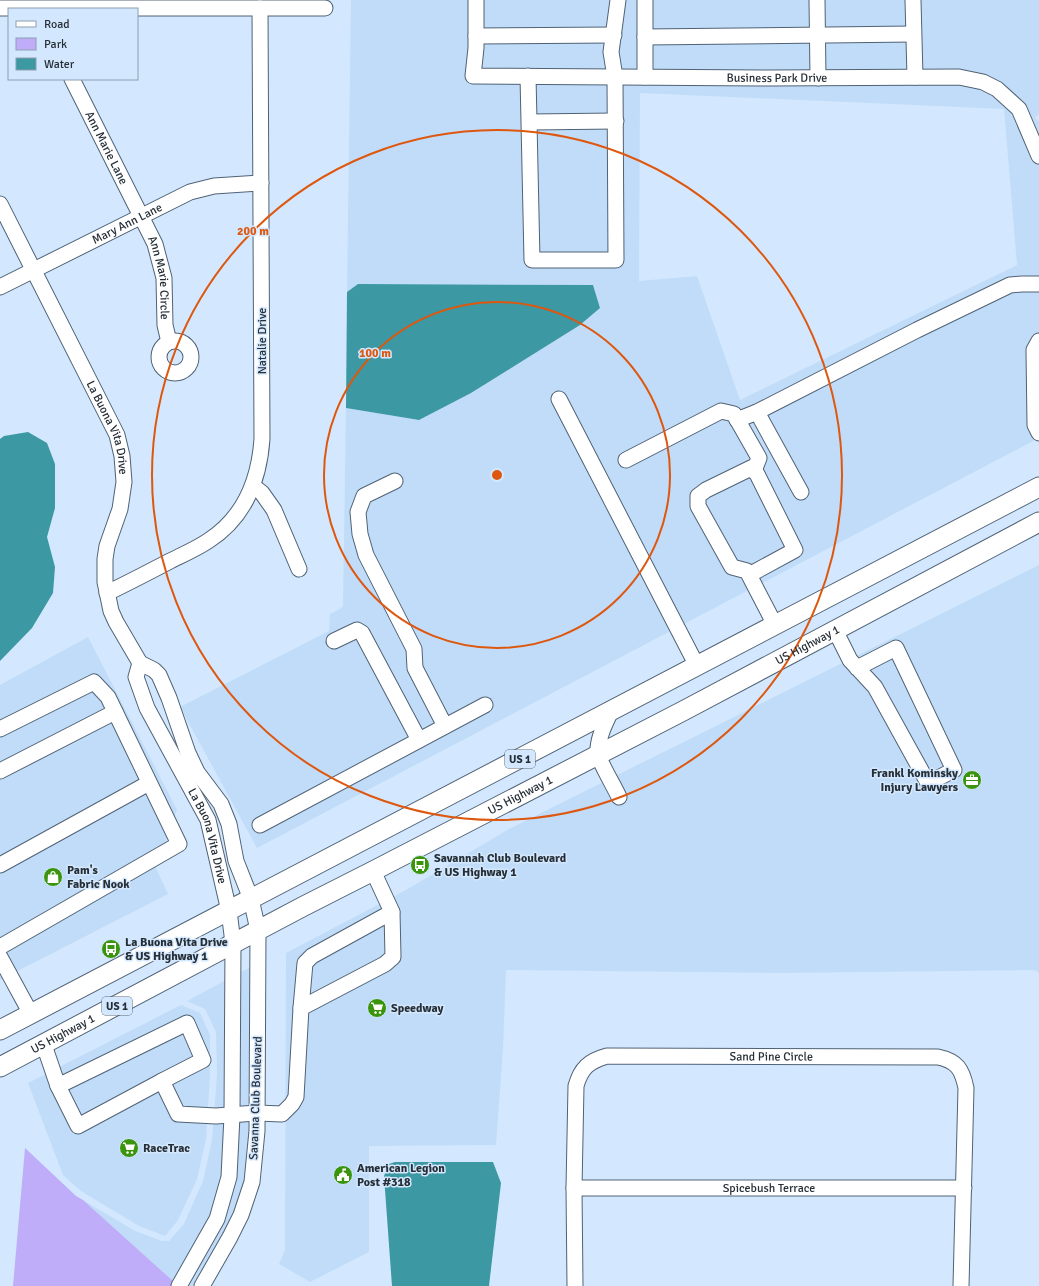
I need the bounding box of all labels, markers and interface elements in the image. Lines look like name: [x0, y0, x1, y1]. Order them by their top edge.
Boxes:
legend: [8, 8, 138, 80]
text: Road: [44, 17, 70, 32]
text: Park: [44, 37, 67, 52]
text: Water: [44, 57, 75, 72]
street label: Business Park Drive: [726, 70, 827, 86]
street label: Ann Marie Lane: [82, 109, 131, 187]
street label: Mary Ann Lane: [89, 200, 165, 247]
text: 200 m: [237, 224, 269, 239]
street label: Ann Marie Circle: [145, 233, 172, 320]
street label: Natalie Drive: [255, 308, 270, 374]
text: 100 m: [359, 346, 391, 361]
street label: La Buona Vita Drive: [83, 378, 131, 475]
centre of rings: [490, 468, 504, 482]
street label: US Highway 1: [773, 622, 842, 668]
road number: US 1: [505, 750, 535, 768]
place label: Frankl Kominsky Injury Lawyers: [871, 766, 959, 795]
office icon: Frankl Kominsky Injury Lawyers: [961, 769, 983, 791]
street label: US Highway 1: [485, 772, 555, 818]
street label: La Buona Vita Drive: [185, 786, 230, 885]
place label: Savannah Club Boulevard & US Highway 1: [434, 851, 567, 880]
bus stop icon: Savannah Club Boulevard & US Highway 1: [409, 854, 431, 876]
place label: Pam's Fabric Nook: [67, 863, 130, 892]
shop icon: Pam's Fabric Nook: [42, 866, 64, 888]
place label: La Buona Vita Drive & US Highway 1: [125, 935, 228, 964]
bus stop icon: La Buona Vita Drive & US Highway 1: [100, 938, 122, 960]
road number: US 1: [102, 997, 132, 1015]
supermarket icon: Speedway: [366, 997, 388, 1019]
place label: Speedway: [391, 1001, 444, 1016]
street label: US Highway 1: [28, 1011, 97, 1057]
street label: Savanna Club Boulevard: [246, 1036, 266, 1160]
street label: Sand Pine Circle: [730, 1049, 813, 1064]
supermarket icon: RaceTrac: [118, 1137, 140, 1159]
place label: RaceTrac: [143, 1141, 190, 1156]
place label: American Legion Post #318: [357, 1161, 445, 1190]
public building icon: American Legion Post #318: [332, 1164, 354, 1186]
street label: Spicebush Terrace: [723, 1181, 815, 1196]

